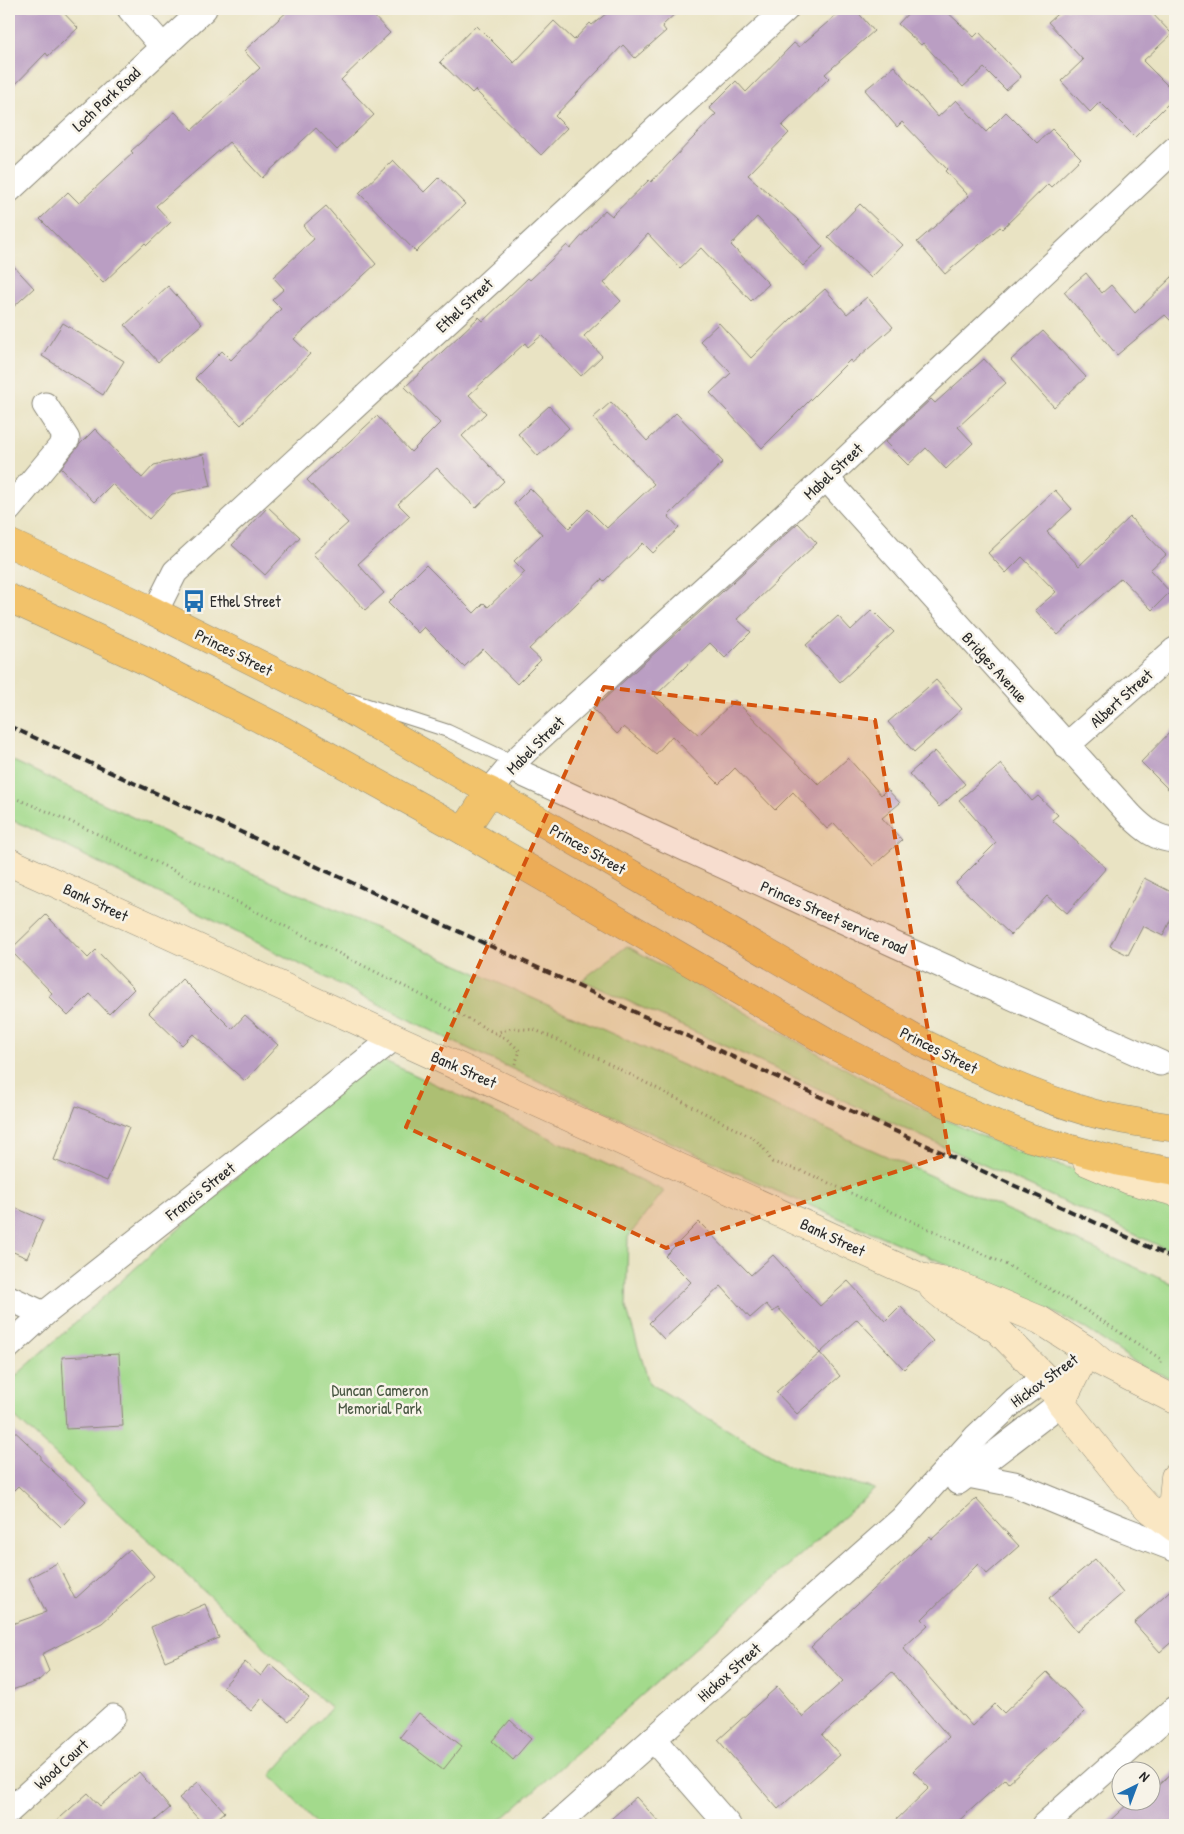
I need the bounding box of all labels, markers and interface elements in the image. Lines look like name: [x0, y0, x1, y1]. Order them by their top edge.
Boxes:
street label: Loch Park Road: [67, 62, 145, 136]
street label: Ethel Street: [431, 272, 498, 337]
street label: Mabel Street: [798, 437, 868, 504]
bus stop icon: Ethel Street: [181, 588, 207, 614]
place label: Ethel Street: [210, 590, 281, 612]
street label: Princes Street: [191, 623, 277, 681]
street label: Bridges Avenue: [957, 627, 1033, 708]
street label: Albert Street: [1085, 664, 1158, 732]
street label: Mabel Street: [501, 711, 569, 779]
street label: Princes Street: [546, 818, 630, 880]
street label: Princes Street service road: [757, 875, 911, 959]
street label: Bank Street: [60, 877, 132, 927]
street label: Princes Street: [896, 1021, 982, 1079]
street label: Bank Street: [428, 1045, 501, 1093]
street label: Francis Street: [160, 1157, 240, 1226]
street label: Bank Street: [797, 1212, 869, 1262]
street label: Hickox Street: [1006, 1348, 1083, 1412]
park label: Duncan Cameron Memorial Park: [332, 1379, 428, 1419]
street label: Hickox Street: [692, 1637, 766, 1706]
street label: Wood Court: [29, 1733, 93, 1794]
north arrow: [1112, 1762, 1162, 1812]
text: N: [1136, 1766, 1155, 1786]

